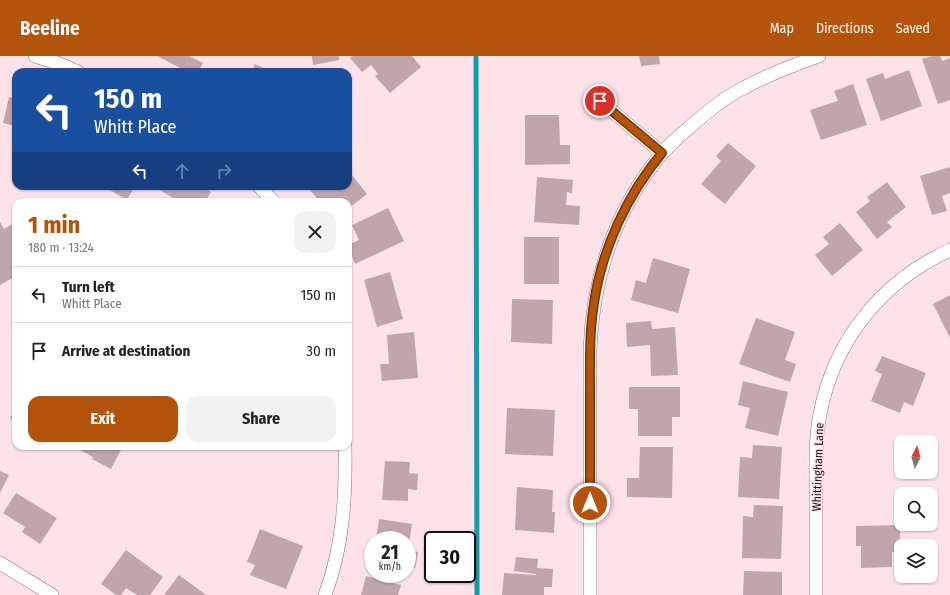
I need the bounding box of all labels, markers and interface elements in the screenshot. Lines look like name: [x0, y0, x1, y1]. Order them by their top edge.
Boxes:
text: Beeline: [20, 17, 80, 40]
text: Map: [770, 20, 794, 37]
text: Directions: [816, 20, 874, 37]
text: Saved: [896, 20, 930, 37]
text: 150 m: [94, 82, 162, 115]
icon: left: [28, 84, 80, 136]
pin: [583, 84, 617, 118]
icon: arrive: [589, 90, 611, 112]
text: Whitt Place: [94, 116, 176, 138]
icon: left: [129, 160, 151, 182]
icon: ahead: [171, 160, 193, 182]
icon: right: [213, 160, 235, 182]
text: 1 min: [28, 211, 80, 239]
button: close: [294, 211, 336, 253]
text: 180 m · 13:24: [28, 240, 94, 255]
text: Turn left: [62, 278, 115, 296]
icon: left: [28, 284, 50, 306]
text: 150 m: [300, 286, 336, 304]
text: Whitt Place: [62, 296, 122, 311]
icon: arrive: [28, 340, 50, 362]
text: Arrive at destination: [62, 342, 190, 360]
text: 30 m: [306, 342, 336, 360]
button: Exit: [28, 396, 178, 442]
button: Share: [186, 396, 336, 442]
street label: Whittingham Lane: [809, 422, 827, 512]
north arrow: [894, 435, 938, 479]
map controls: [894, 435, 938, 583]
position arrow: [569, 482, 611, 524]
button: search: [894, 487, 938, 531]
speed limit sign: 30: [424, 531, 476, 583]
button: layers: [894, 539, 938, 583]
text: 21: [381, 540, 399, 564]
text: km/h: [379, 561, 401, 573]

